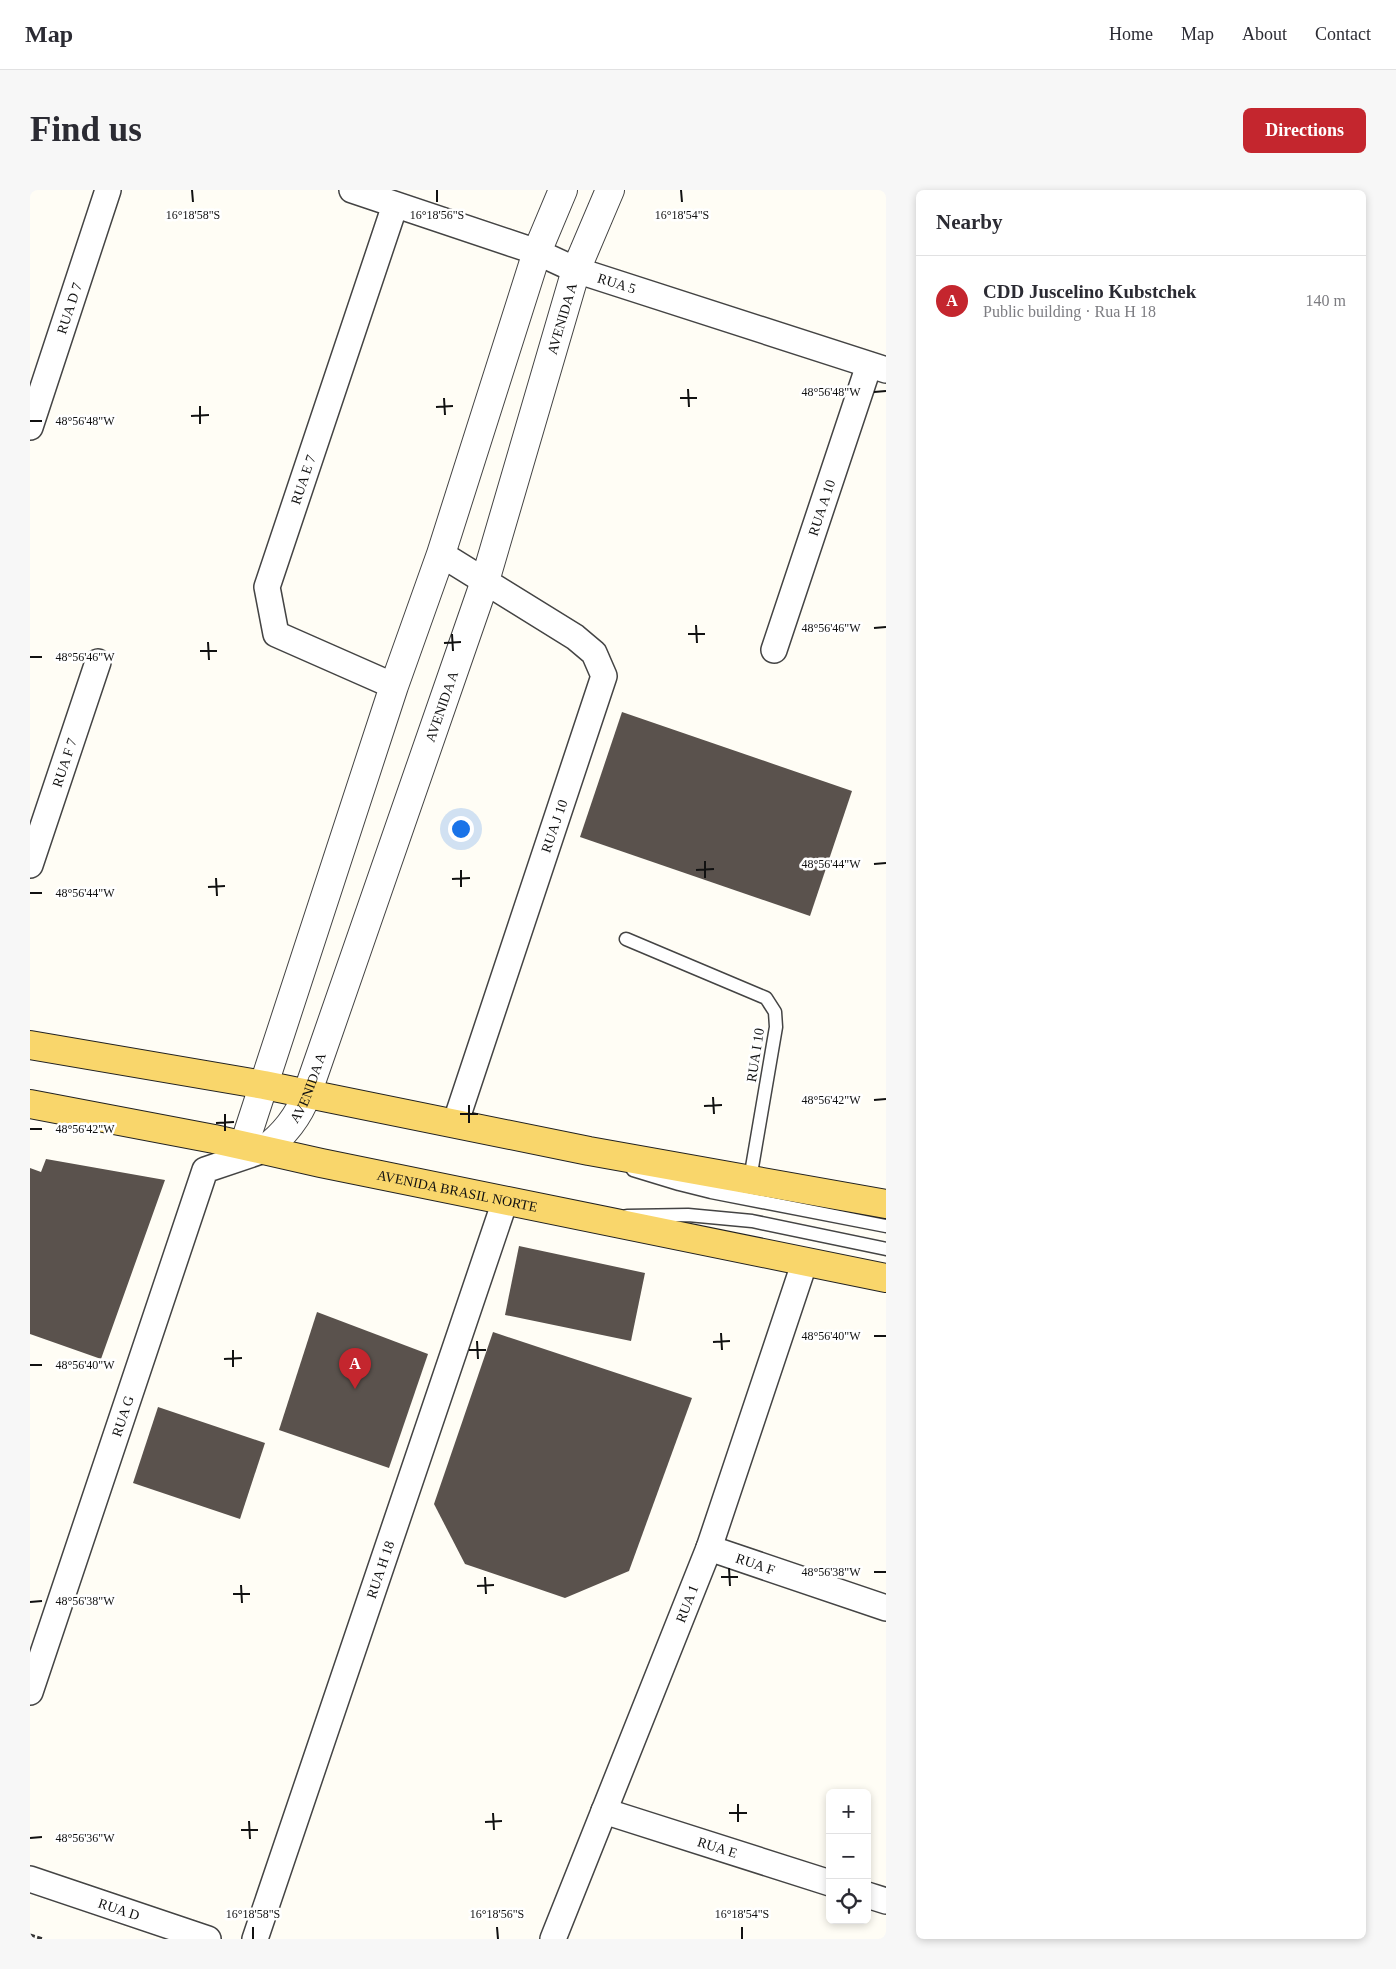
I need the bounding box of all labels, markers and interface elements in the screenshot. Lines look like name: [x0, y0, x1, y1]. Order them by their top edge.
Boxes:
text: Map: [25, 21, 73, 47]
text: Home: [1109, 24, 1153, 44]
text: Map: [1181, 24, 1214, 44]
text: About: [1242, 24, 1287, 44]
text: Contact: [1315, 24, 1371, 44]
button: Directions: [1243, 108, 1366, 153]
text: Find us: [30, 110, 142, 149]
text: 16°18'58"S: [166, 208, 220, 222]
text: 16°18'56"S: [410, 208, 464, 222]
text: 16°18'54"S: [655, 208, 709, 222]
text: Nearby: [936, 210, 1003, 234]
street label: RUA 5: [596, 270, 638, 297]
street label: AVENIDA A: [545, 280, 580, 356]
street label: RUA D 7: [54, 281, 85, 336]
text: CDD Juscelino Kubstchek: [983, 281, 1196, 302]
text: A: [946, 292, 958, 309]
text: 140 m: [1306, 292, 1346, 309]
text: Public building · Rua H 18: [983, 303, 1156, 320]
text: 48°56'48"W: [801, 385, 861, 399]
text: 48°56'48"W: [55, 414, 115, 428]
street label: RUA E 7: [288, 453, 319, 507]
street label: RUA A 10: [806, 478, 838, 538]
text: 48°56'46"W: [801, 621, 861, 635]
text: 48°56'46"W: [55, 650, 115, 664]
street label: AVENIDA A: [423, 668, 462, 744]
street label: RUA F 7: [50, 736, 80, 789]
street label: RUA J 10: [538, 798, 571, 855]
your location: [448, 816, 474, 842]
text: 48°56'44"W: [801, 857, 861, 871]
text: 48°56'44"W: [55, 886, 115, 900]
street label: RUA I 10: [744, 1027, 767, 1083]
street label: AVENIDA A: [287, 1050, 329, 1126]
text: 48°56'42"W: [801, 1093, 861, 1107]
text: 48°56'42"W: [55, 1122, 115, 1136]
street label: AVENIDA BRASIL NORTE: [376, 1168, 539, 1215]
text: 48°56'40"W: [801, 1329, 861, 1343]
pin: A: [339, 1348, 371, 1389]
text: 48°56'40"W: [55, 1358, 115, 1372]
street label: RUA G: [109, 1394, 137, 1439]
street label: RUA H 18: [364, 1539, 397, 1601]
street label: RUA F: [734, 1551, 777, 1578]
text: 48°56'38"W: [801, 1565, 861, 1579]
street label: RUA 1: [673, 1583, 701, 1625]
text: 48°56'38"W: [55, 1594, 115, 1608]
map controls: [826, 1789, 871, 1924]
button: +: [826, 1789, 871, 1834]
text: 48°56'36"W: [55, 1831, 115, 1845]
street label: RUA E: [695, 1834, 739, 1861]
button: −: [826, 1834, 871, 1879]
button: locate: [826, 1879, 871, 1924]
street label: RUA D: [96, 1896, 141, 1923]
text: 16°18'58"S: [226, 1907, 280, 1921]
text: 16°18'56"S: [470, 1907, 524, 1921]
text: 16°18'54"S: [715, 1907, 769, 1921]

